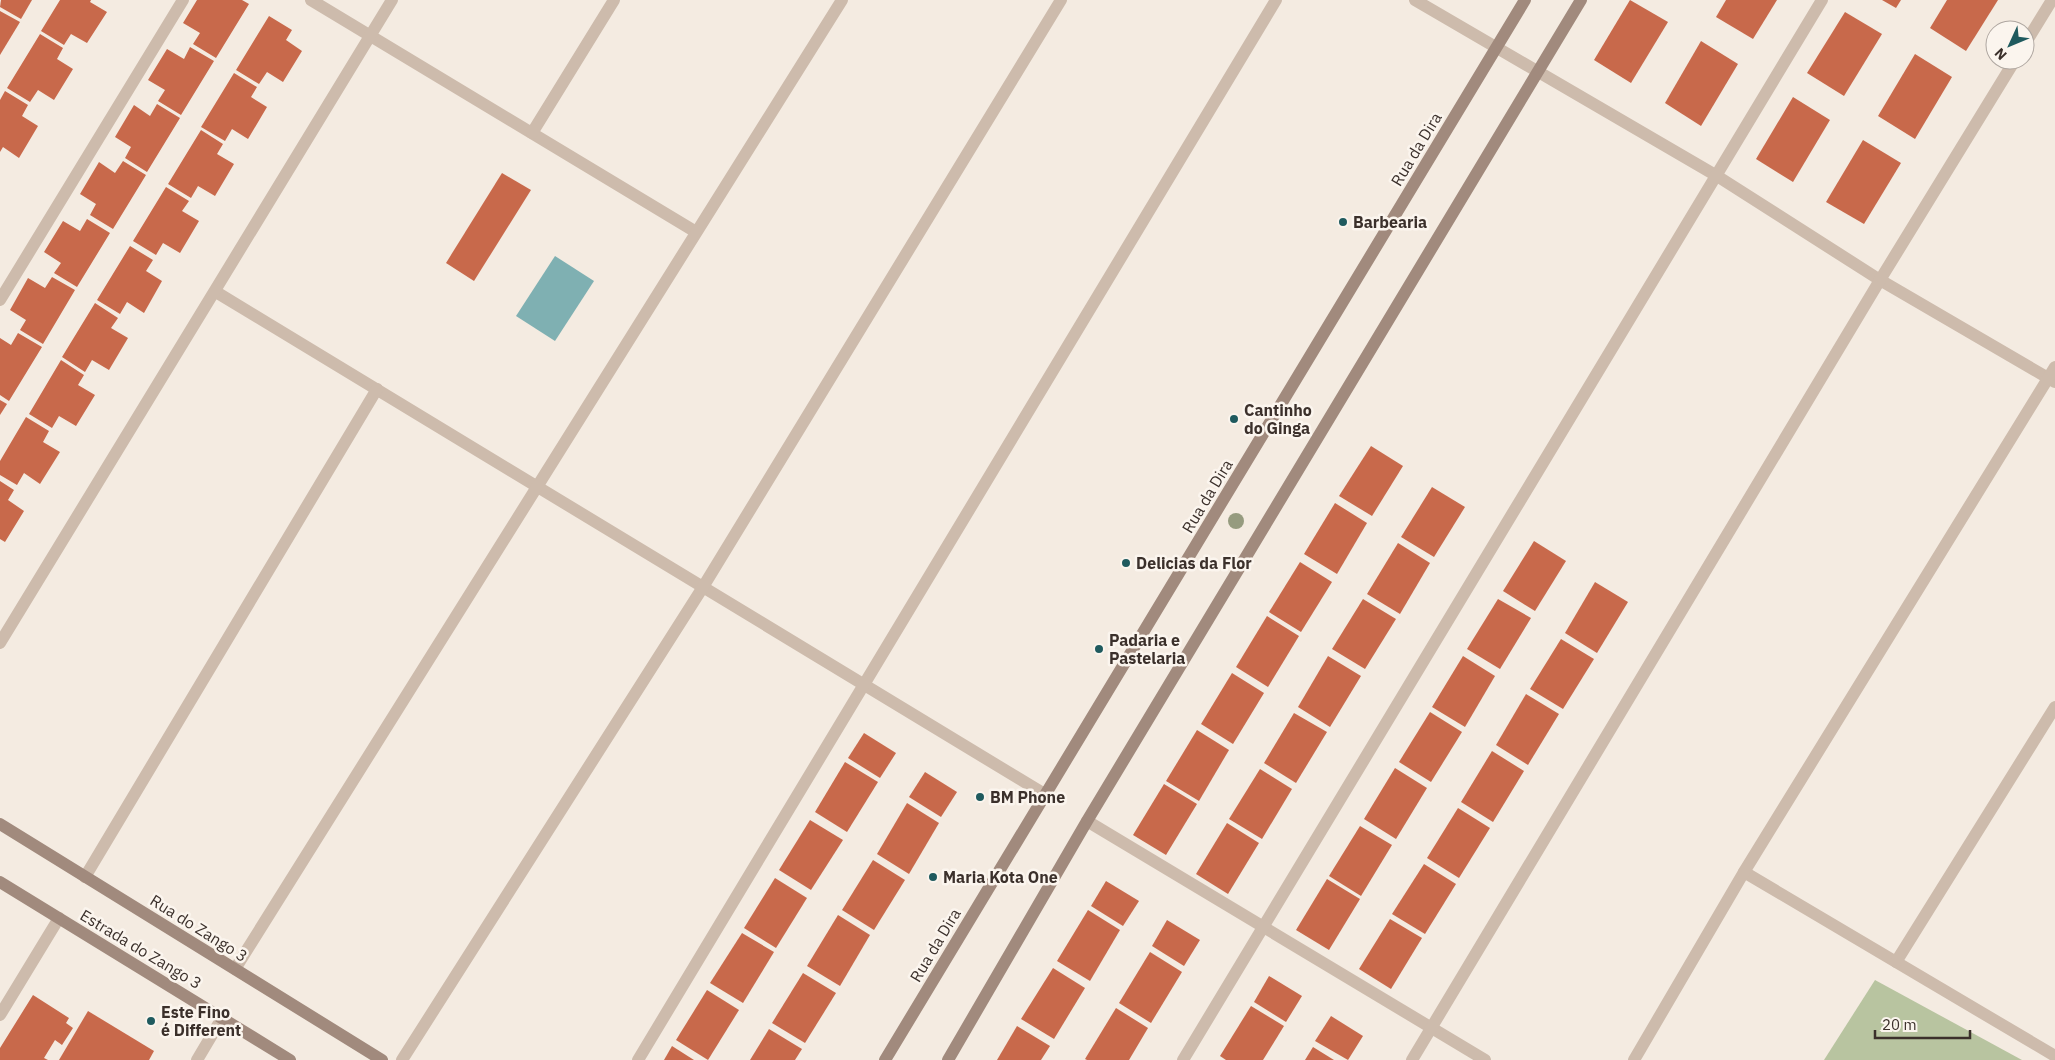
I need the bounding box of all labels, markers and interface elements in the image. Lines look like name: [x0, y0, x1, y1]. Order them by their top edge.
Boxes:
north arrow: [1985, 20, 2035, 70]
text: N: [1991, 44, 2011, 64]
street label: Rua da Dira: [1386, 108, 1446, 189]
place label: Barbearia: [1353, 212, 1427, 232]
marker: Barbearia: [1337, 216, 1349, 228]
place label: Cantinho do Ginga: [1244, 400, 1312, 438]
marker: Cantinho do Ginga: [1228, 413, 1240, 425]
street label: Rua da Dira: [1177, 455, 1237, 536]
place label: Delicias da Flor: [1136, 553, 1252, 573]
marker: Delicias da Flor: [1120, 557, 1132, 569]
place label: Padaria e Pastelaria: [1109, 630, 1185, 668]
marker: Padaria e Pastelaria: [1093, 643, 1105, 655]
place label: BM Phone: [990, 787, 1065, 807]
marker: BM Phone: [974, 791, 986, 803]
place label: Maria Kota One: [943, 867, 1058, 887]
marker: Maria Kota One: [927, 871, 939, 883]
street label: Rua do Zango 3: [147, 890, 251, 966]
street label: Rua da Dira: [905, 904, 965, 985]
street label: Estrada do Zango 3: [77, 905, 205, 993]
place label: Este Fino é Different: [161, 1002, 241, 1040]
scale bar: [1875, 1008, 1970, 1040]
marker: Este Fino é Different: [145, 1015, 157, 1027]
text: 20 m: [1882, 1015, 1917, 1034]

